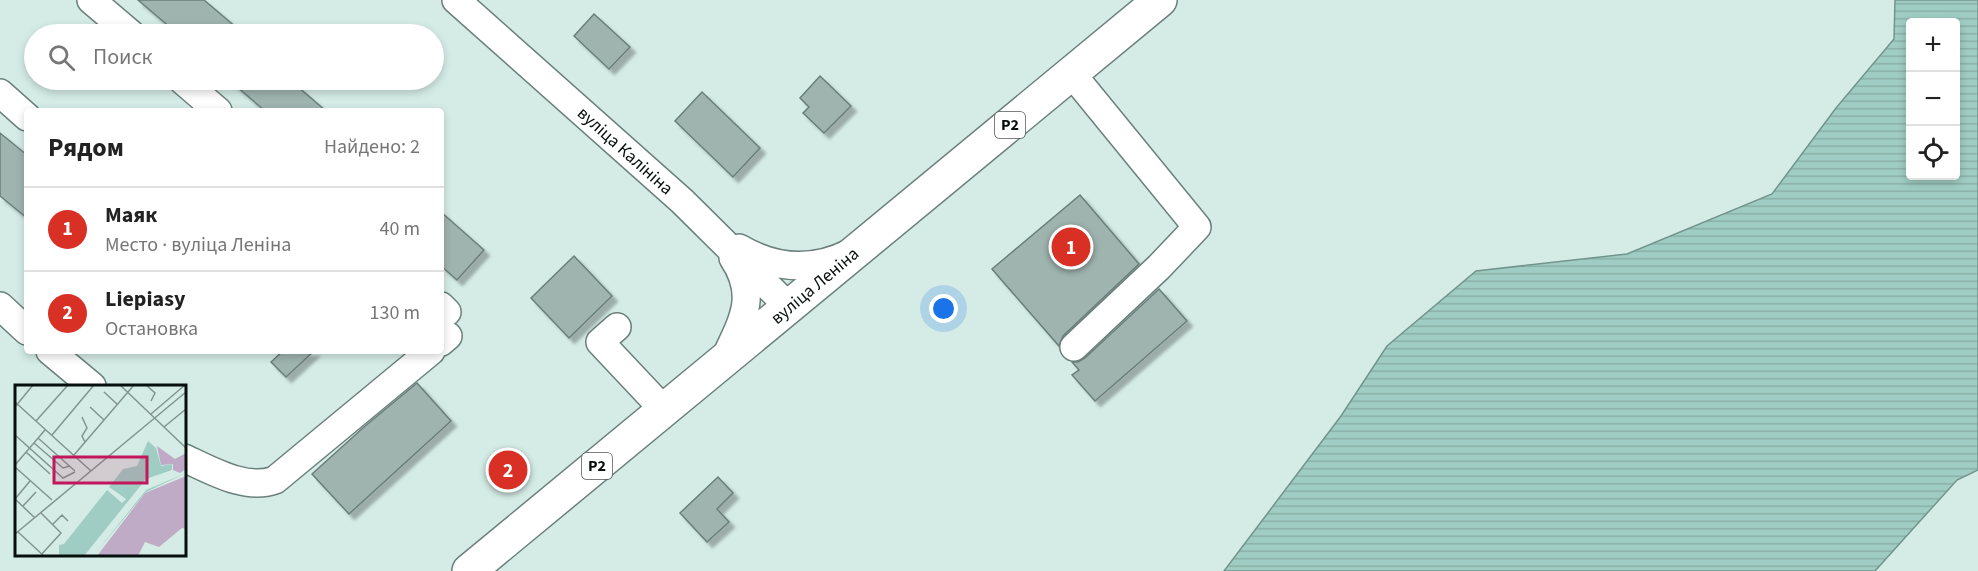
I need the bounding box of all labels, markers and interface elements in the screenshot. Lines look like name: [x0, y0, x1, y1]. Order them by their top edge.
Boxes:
map controls: [1906, 18, 1960, 180]
button: +: [1906, 18, 1960, 72]
search box: [24, 24, 444, 90]
icon: search: [45, 41, 78, 74]
text: Поиск: [93, 41, 152, 73]
button: −: [1906, 72, 1960, 126]
street label: вуліца Калініна: [572, 101, 678, 201]
road number: Р2: [995, 112, 1025, 138]
button: locate: [1906, 126, 1960, 180]
text: Рядом: [48, 129, 124, 166]
text: Найдено: 2: [324, 133, 420, 161]
text: Маяк: [105, 199, 157, 231]
text: 1: [62, 215, 73, 243]
text: 40 m: [380, 215, 420, 243]
pin: 1: [1052, 224, 1090, 270]
text: Место · вуліца Леніна: [105, 231, 291, 259]
street label: вуліца Леніна: [766, 242, 864, 330]
text: Liepiasy: [105, 283, 185, 315]
your location: [929, 294, 958, 323]
text: 2: [62, 299, 73, 327]
text: 130 m: [370, 299, 420, 327]
text: Остановка: [105, 315, 198, 343]
inset map: [15, 385, 186, 556]
pin: 2: [488, 448, 528, 492]
road number: Р2: [582, 453, 612, 479]

